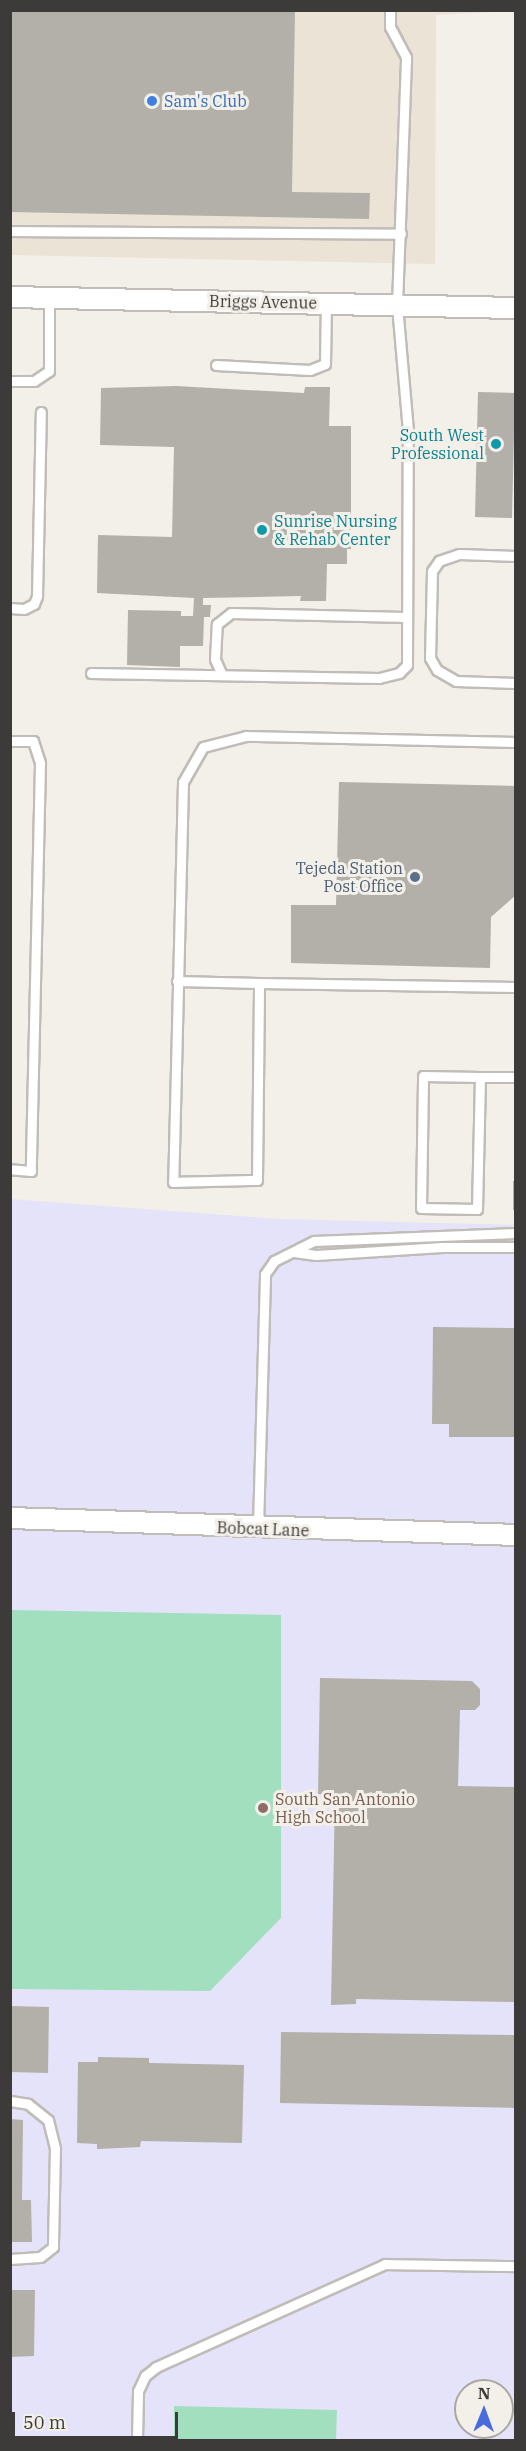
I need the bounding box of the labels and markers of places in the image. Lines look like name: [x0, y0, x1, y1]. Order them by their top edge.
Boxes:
place label: Sam's Club: [164, 91, 247, 111]
marker: Sam's Club: [145, 94, 159, 108]
place label: South West Professional: [391, 425, 484, 463]
marker: South West Professional: [489, 437, 503, 451]
place label: Sunrise Nursing & Rehab Center: [274, 511, 397, 549]
marker: Sunrise Nursing & Rehab Center: [255, 523, 269, 537]
place label: Tejeda Station Post Office: [295, 858, 403, 896]
marker: Tejeda Station Post Office: [408, 870, 422, 884]
place label: South San Antonio High School: [275, 1789, 415, 1827]
marker: South San Antonio High School: [256, 1801, 270, 1815]

